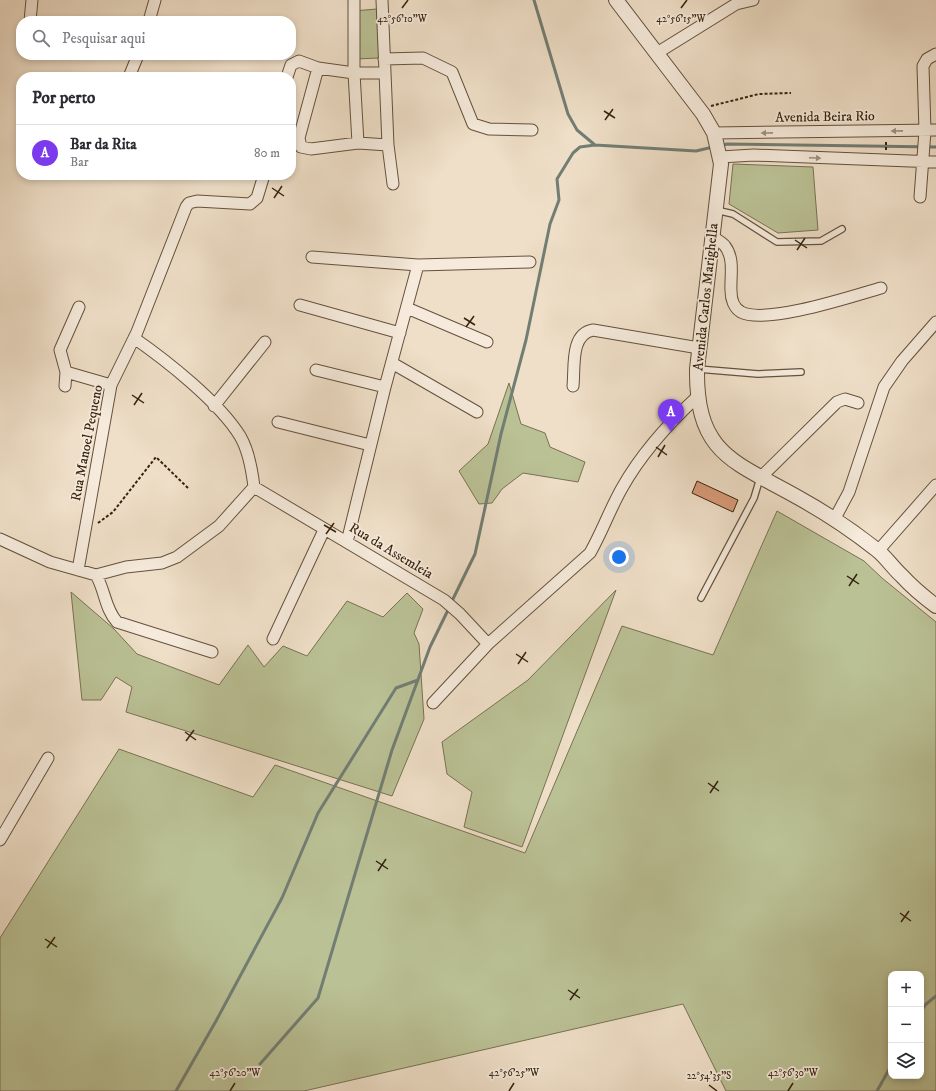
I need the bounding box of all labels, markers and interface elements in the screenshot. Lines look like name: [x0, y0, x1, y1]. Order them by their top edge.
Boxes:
text: 42°56'10"W: [377, 13, 428, 25]
text: 42°56'15"W: [656, 13, 706, 25]
search box: [16, 16, 296, 60]
icon: search: [30, 27, 52, 49]
text: Pesquisar aqui: [62, 29, 145, 48]
text: Por perto: [32, 87, 95, 109]
street label: Avenida Beira Rio: [775, 107, 875, 127]
one-way arrow: [890, 128, 903, 134]
one-way arrow: [760, 130, 773, 136]
text: Bar da Rita: [70, 135, 137, 154]
text: A: [41, 145, 49, 161]
text: 80 m: [254, 145, 280, 161]
text: Bar: [70, 154, 89, 170]
one-way arrow: [809, 155, 822, 161]
street label: Avenida Carlos Marighella: [689, 222, 723, 372]
street label: Rua Manoel Pequeno: [67, 383, 107, 503]
pin: A: [658, 399, 684, 432]
street label: Rua da Assemleia: [346, 519, 436, 583]
your location: [609, 547, 629, 567]
map controls: [888, 971, 924, 1079]
button: +: [888, 971, 924, 1007]
button: −: [888, 1007, 924, 1043]
button: layers: [888, 1043, 924, 1079]
text: 42°56'20"W: [209, 1067, 261, 1079]
text: 42°56'25"W: [489, 1067, 540, 1079]
text: 42°56'30"W: [768, 1067, 819, 1079]
text: 22°54'35"S: [687, 1070, 731, 1082]

